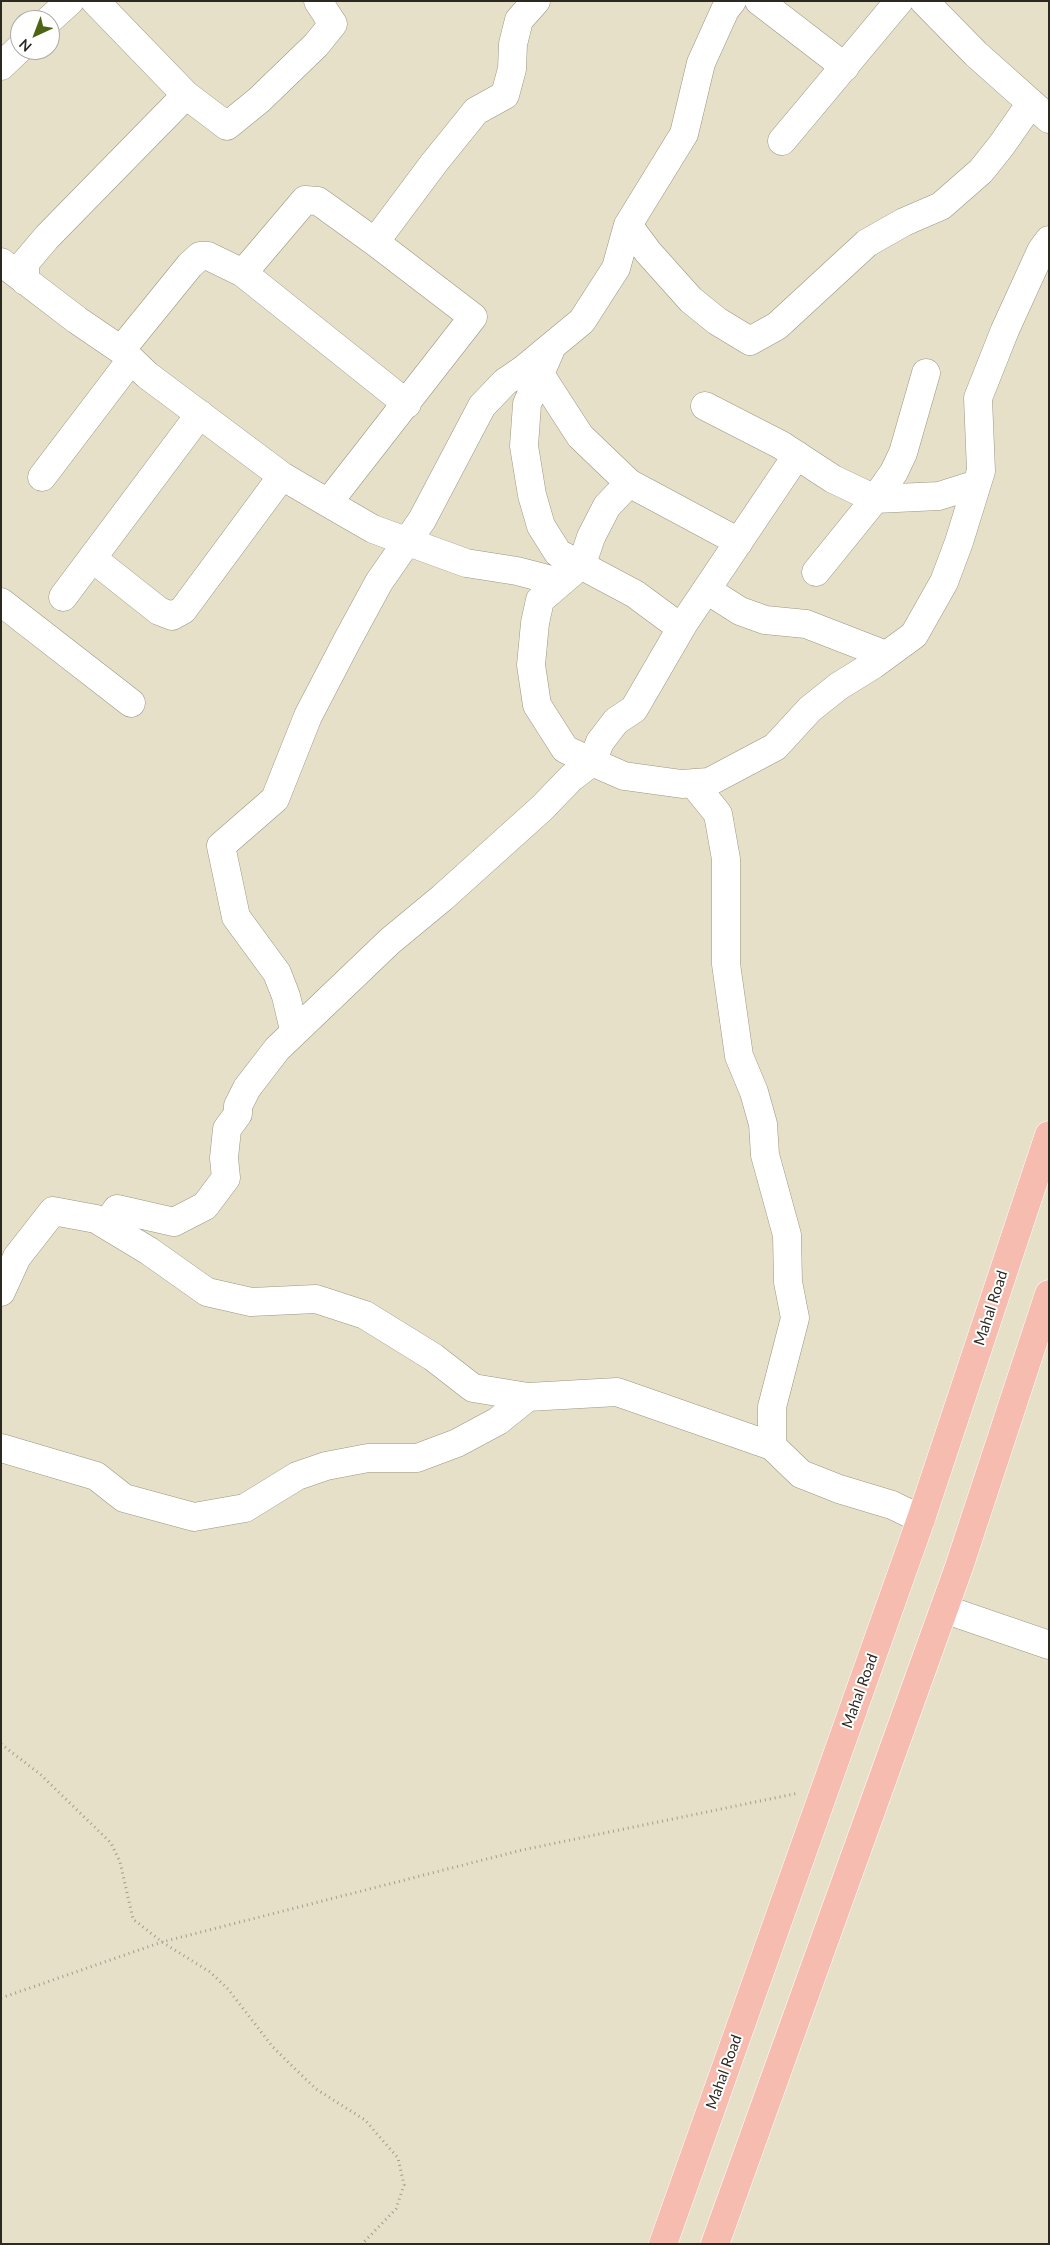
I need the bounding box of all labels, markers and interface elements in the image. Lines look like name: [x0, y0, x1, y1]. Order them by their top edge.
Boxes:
north arrow: [10, 10, 60, 60]
text: N: [15, 36, 35, 56]
street label: Mahal Road: [970, 1268, 1012, 1348]
street label: Mahal Road: [838, 1651, 882, 1731]
street label: Mahal Road: [702, 2032, 746, 2112]

